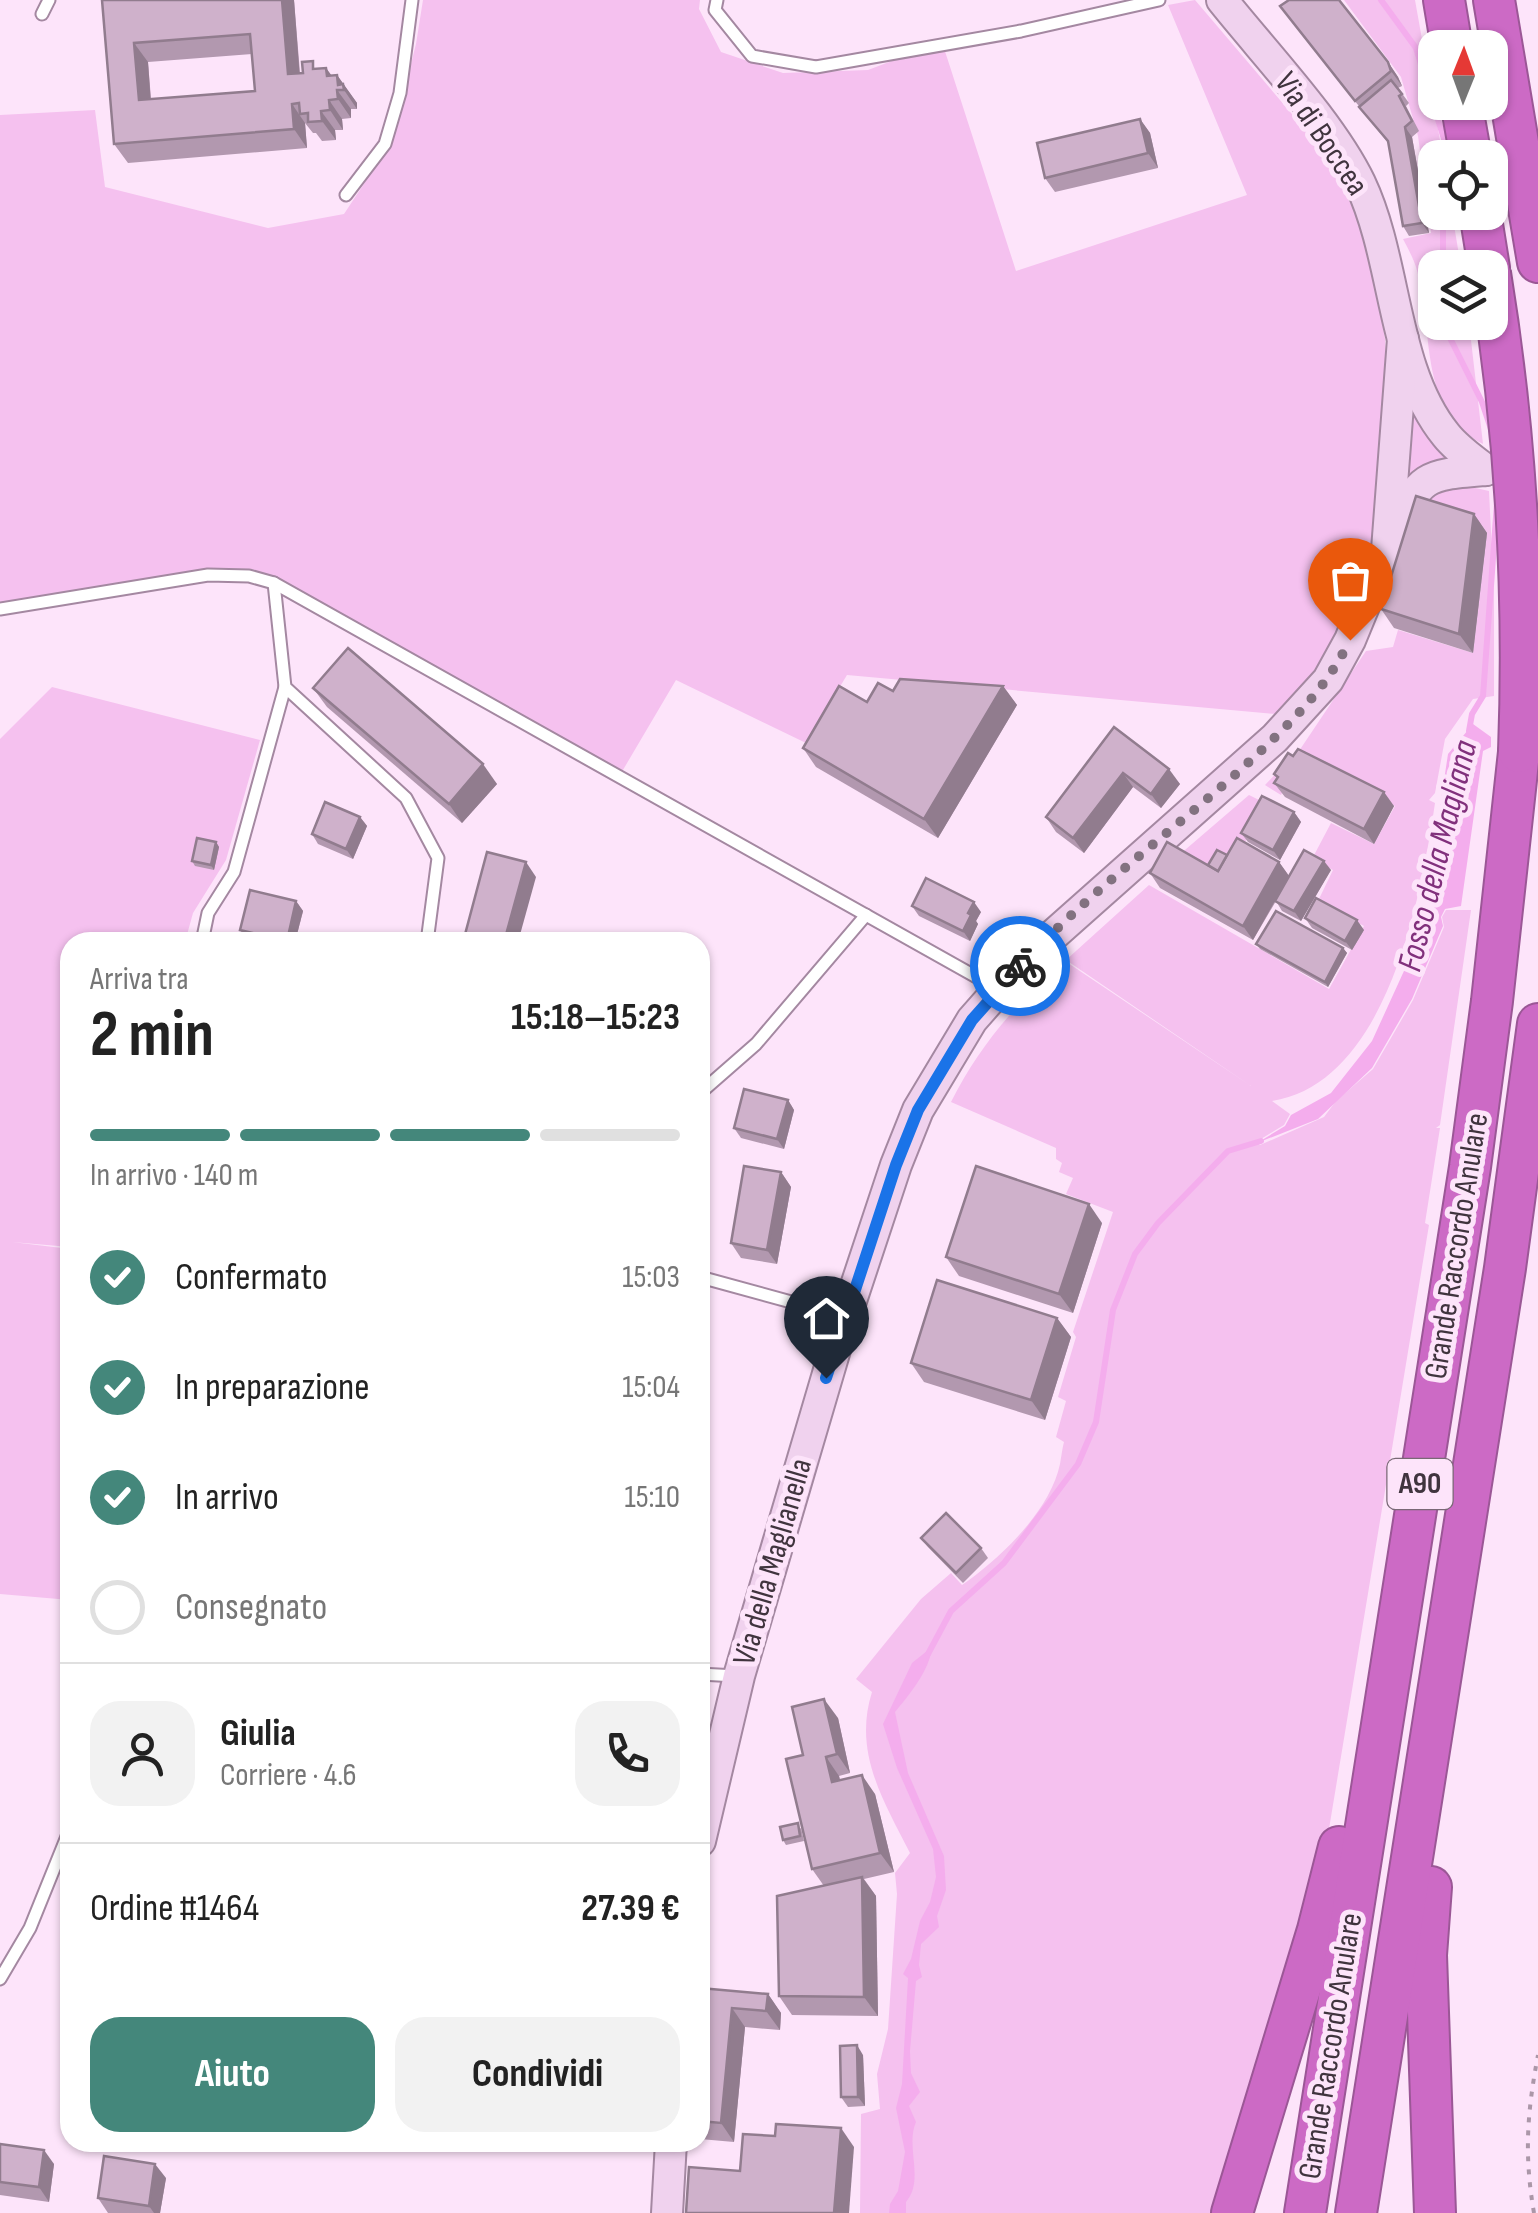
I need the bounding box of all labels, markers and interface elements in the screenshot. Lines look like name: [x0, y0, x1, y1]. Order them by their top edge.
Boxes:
north arrow: [1418, 30, 1508, 120]
map controls: [1418, 30, 1508, 340]
street label: Via di Boccea: [1266, 65, 1376, 203]
button: locate: [1418, 140, 1508, 230]
button: layers: [1418, 250, 1508, 340]
pin: [1308, 538, 1393, 641]
icon: bag: [1323, 553, 1378, 608]
water label: Fosso della Magliana: [1389, 736, 1487, 976]
courier: [970, 916, 1070, 1016]
icon: bike: [993, 939, 1048, 994]
text: Arriva tra: [90, 960, 189, 999]
text: 15:18–15:23: [511, 995, 680, 1040]
text: 2 min: [90, 997, 214, 1075]
street label: Grande Raccordo Anulare: [1417, 1110, 1497, 1382]
text: In arrivo · 140 m: [90, 1156, 258, 1195]
icon: check: [90, 1250, 145, 1305]
text: Confermato: [175, 1255, 328, 1300]
text: 15:03: [622, 1258, 680, 1297]
pin: [784, 1276, 869, 1379]
icon: home: [799, 1291, 854, 1346]
icon: check: [90, 1360, 145, 1415]
text: In preparazione: [175, 1365, 370, 1410]
text: 15:04: [622, 1368, 680, 1407]
street label: Via della Maglianella: [725, 1454, 821, 1670]
road number: A90: [1388, 1459, 1452, 1509]
icon: check: [90, 1470, 145, 1525]
text: In arrivo: [175, 1475, 279, 1520]
text: 15:10: [624, 1478, 680, 1517]
text: Consegnato: [175, 1585, 327, 1630]
button: person: [90, 1701, 195, 1806]
button: phone: [575, 1701, 680, 1806]
text: Giulia: [220, 1711, 296, 1756]
text: Corriere · 4.6: [220, 1756, 356, 1795]
text: Ordine #1464: [90, 1886, 259, 1931]
text: 27.39 €: [581, 1886, 680, 1931]
street label: Grande Raccordo Anulare: [1291, 1910, 1371, 2182]
button: Aiuto: [90, 2017, 375, 2132]
button: Condividi: [395, 2017, 680, 2132]

